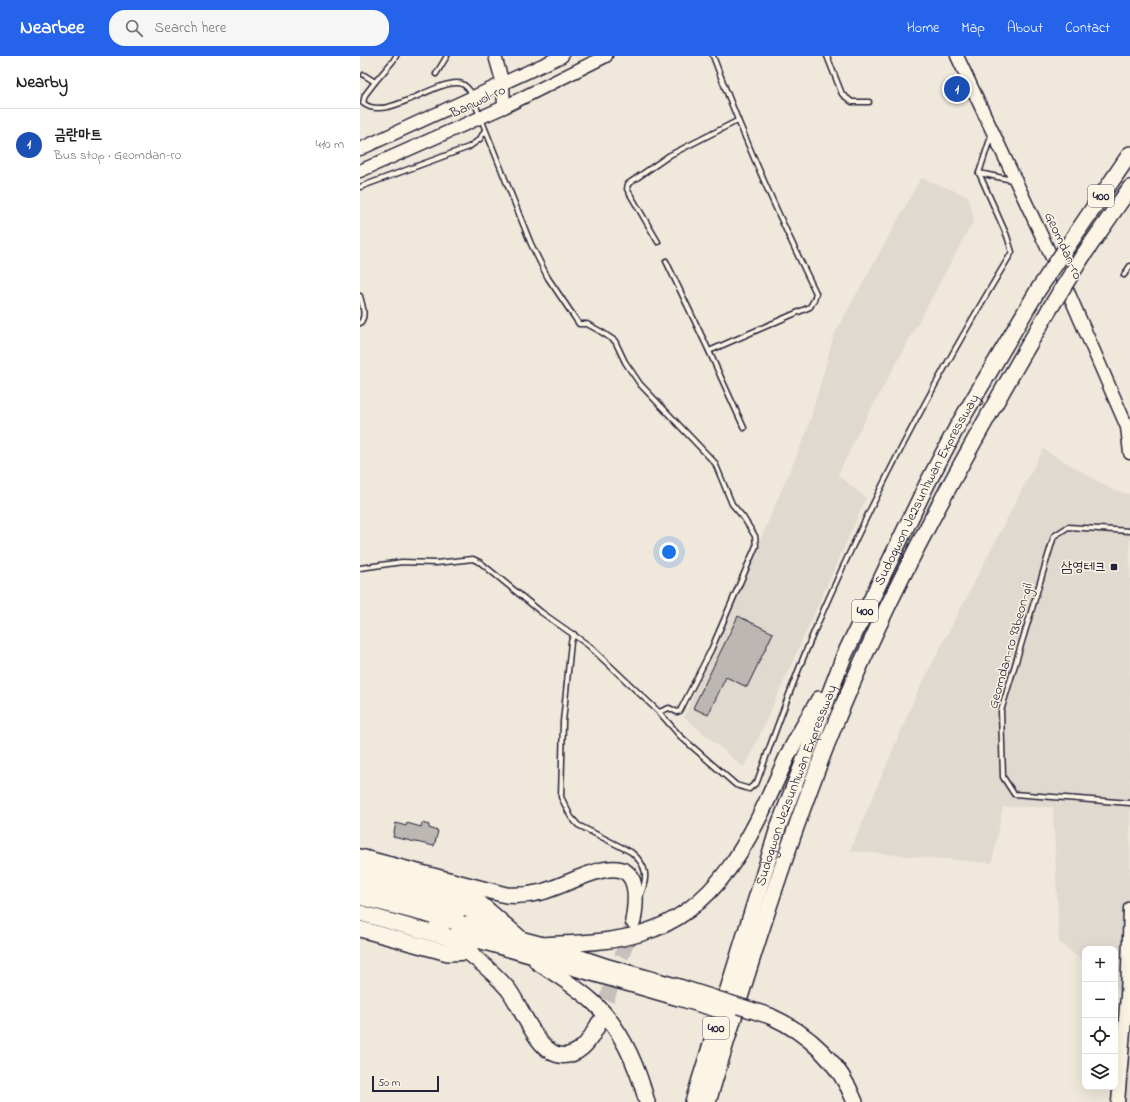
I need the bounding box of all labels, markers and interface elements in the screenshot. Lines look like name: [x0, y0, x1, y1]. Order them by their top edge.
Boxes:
search box: [109, 10, 389, 46]
text: Nearbee: [20, 15, 85, 42]
icon: search: [123, 17, 145, 39]
text: Search here: [155, 17, 226, 39]
text: Home: [907, 18, 939, 39]
text: Map: [961, 18, 985, 39]
text: About: [1007, 18, 1043, 39]
text: Contact: [1065, 18, 1110, 39]
text: Nearby: [16, 70, 68, 95]
pin: 1: [944, 74, 970, 104]
street label: Banwol-ro: [446, 80, 509, 124]
text: 금란마트: [54, 124, 102, 146]
text: 1: [27, 135, 31, 154]
text: 410 m: [316, 135, 344, 154]
text: Bus stop · Geomdan-ro: [54, 146, 181, 165]
road number: 400: [1088, 185, 1114, 207]
street label: Geomdan-ro: [1038, 209, 1088, 283]
street label: Sudogwon Je2sunhwan Expressway: [869, 390, 986, 589]
your location: [659, 542, 679, 562]
place label: 삼영테크: [1061, 557, 1106, 578]
marker: 삼영테크: [1109, 562, 1119, 572]
street label: Geomdan-ro 93beon-gil: [983, 581, 1040, 712]
road number: 400: [852, 600, 878, 622]
street label: Sudogwon Je2sunhwan Expressway: [750, 682, 843, 889]
map controls: [1082, 946, 1118, 1090]
button: +: [1082, 946, 1118, 982]
button: −: [1082, 982, 1118, 1018]
road number: 400: [703, 1017, 729, 1039]
button: locate: [1082, 1018, 1118, 1054]
button: layers: [1082, 1054, 1118, 1090]
scale bar: [372, 1074, 439, 1093]
text: 50 m: [378, 1075, 400, 1091]

